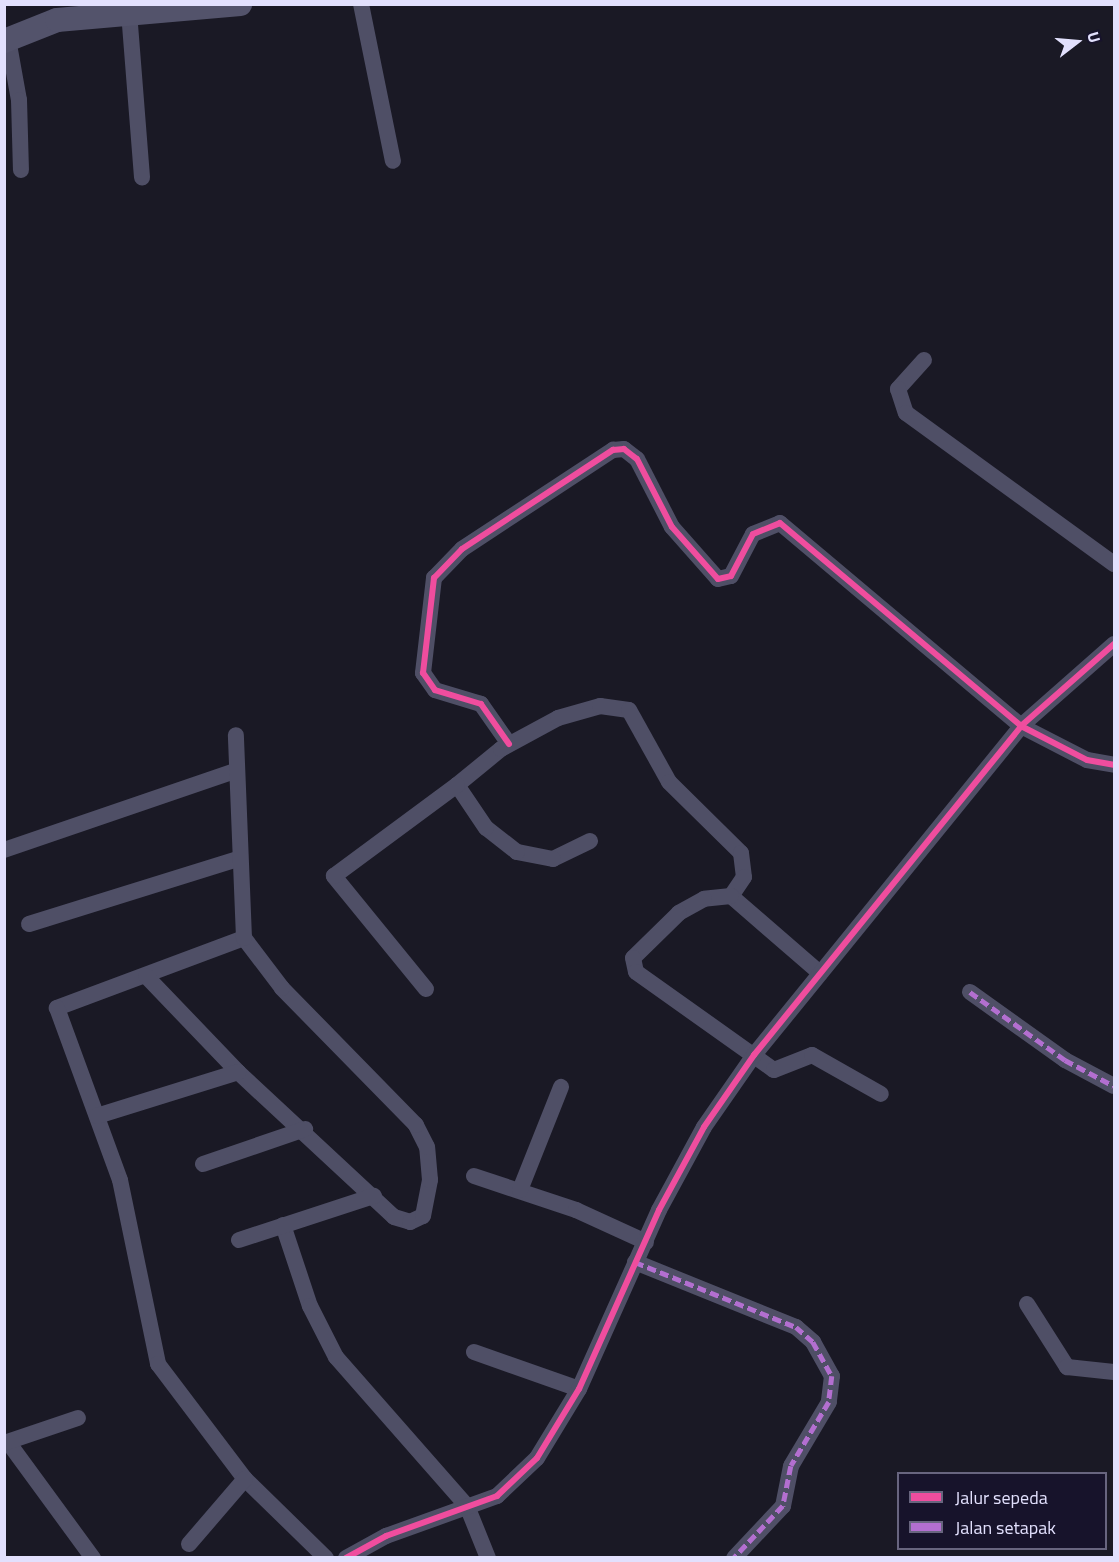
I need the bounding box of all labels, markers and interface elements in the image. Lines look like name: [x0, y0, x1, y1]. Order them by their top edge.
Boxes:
north arrow: [1047, 12, 1107, 72]
text: U: [1081, 29, 1107, 45]
legend: [897, 1472, 1107, 1550]
text: Jalur sepeda: [955, 1484, 1048, 1511]
text: Jalan setapak: [955, 1514, 1056, 1541]

